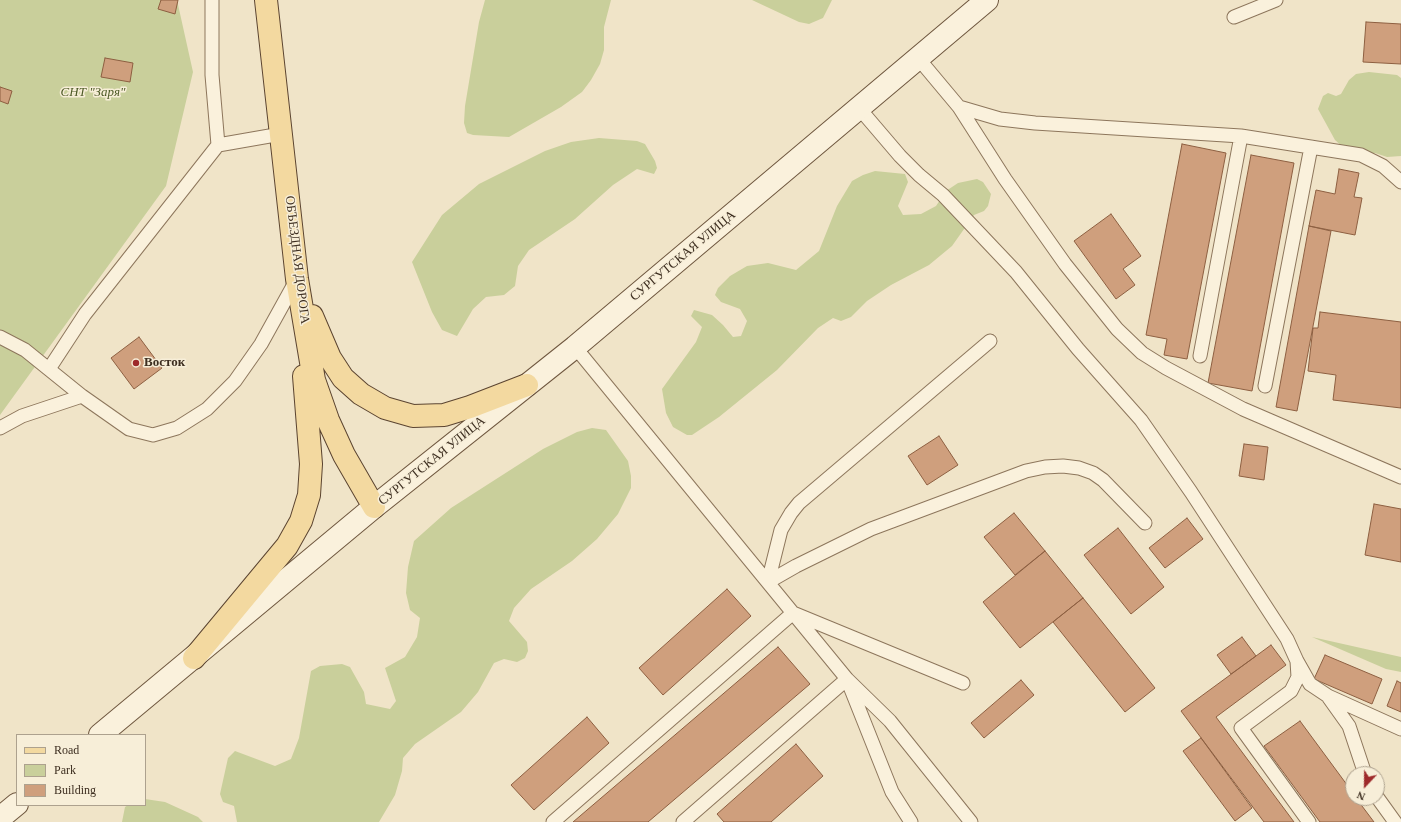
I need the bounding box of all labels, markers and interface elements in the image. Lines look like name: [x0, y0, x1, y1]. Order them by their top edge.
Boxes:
park label: СНТ "Заря": [61, 85, 125, 101]
street label: ОБЪЕЗДНАЯ ДОРОГА: [281, 195, 313, 325]
street label: СУРГУТСКАЯ УЛИЦА: [627, 207, 739, 305]
place label: Восток: [144, 355, 185, 371]
marker: Восток: [131, 358, 141, 368]
street label: СУРГУТСКАЯ УЛИЦА: [375, 413, 489, 509]
legend: [16, 734, 146, 806]
text: Road: [54, 743, 79, 757]
text: Park: [54, 763, 76, 777]
north arrow: [1345, 766, 1385, 806]
text: Building: [54, 783, 96, 797]
text: N: [1355, 789, 1367, 803]

